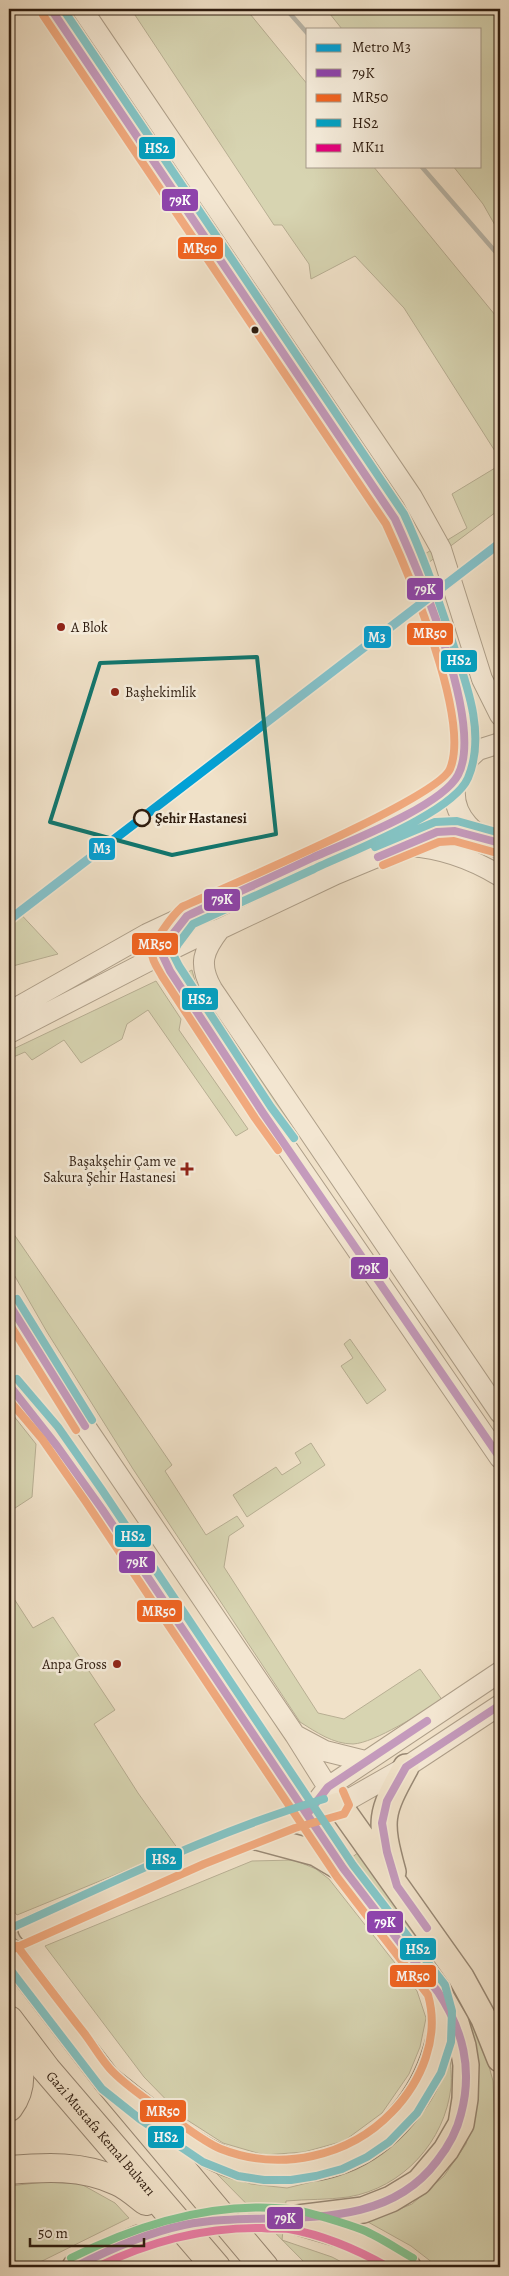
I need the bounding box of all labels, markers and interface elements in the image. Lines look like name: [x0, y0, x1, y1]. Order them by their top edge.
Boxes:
legend: [306, 28, 482, 168]
text: Metro M3: [352, 37, 411, 57]
text: 79K: [352, 63, 375, 83]
text: MR50: [352, 87, 388, 107]
text: HS2: [352, 113, 378, 133]
line badge: HS2: [138, 136, 176, 160]
text: MK11: [352, 137, 384, 157]
text: HS2: [145, 139, 170, 158]
line badge: 79K: [161, 188, 199, 212]
text: 79K: [169, 191, 192, 210]
line badge: MR50: [177, 236, 224, 260]
text: MR50: [183, 239, 217, 258]
unlabelled marker: [250, 325, 260, 335]
line badge: 79K: [406, 577, 444, 601]
text: 79K: [414, 580, 437, 599]
place label: A Blok: [70, 618, 108, 637]
marker: A Blok: [55, 621, 67, 633]
line badge: MR50: [406, 622, 454, 646]
text: MR50: [413, 624, 447, 643]
line badge: M3: [363, 625, 392, 649]
text: M3: [368, 628, 386, 647]
line badge: HS2: [440, 649, 478, 673]
text: HS2: [447, 651, 472, 670]
place label: Başhekimlik: [125, 683, 196, 702]
marker: Başhekimlik: [109, 686, 121, 698]
marker: Şehir Hastanesi: [133, 809, 151, 827]
place label: Şehir Hastanesi: [155, 809, 247, 828]
line badge: M3: [88, 837, 116, 861]
text: M3: [93, 839, 111, 858]
line badge: 79K: [203, 888, 241, 912]
text: 79K: [211, 890, 234, 909]
line badge: MR50: [131, 932, 179, 956]
text: MR50: [138, 935, 172, 954]
line badge: HS2: [181, 987, 219, 1011]
text: HS2: [188, 990, 213, 1009]
place label: Başakşehir Çam ve Sakura Şehir Hastanesi: [43, 1152, 176, 1187]
marker: Başakşehir Çam ve Sakura Şehir Hastanesi: [180, 1162, 194, 1176]
line badge: 79K: [350, 1256, 389, 1280]
text: 79K: [358, 1259, 381, 1278]
line badge: HS2: [114, 1524, 152, 1548]
text: HS2: [121, 1527, 146, 1546]
line badge: 79K: [118, 1550, 156, 1574]
text: 79K: [126, 1553, 149, 1572]
line badge: MR50: [136, 1599, 183, 1623]
text: MR50: [142, 1602, 176, 1621]
place label: Anpa Gross: [41, 1655, 107, 1674]
marker: Anpa Gross: [111, 1658, 123, 1670]
line badge: HS2: [145, 1847, 183, 1871]
text: HS2: [152, 1850, 177, 1869]
line badge: 79K: [366, 1910, 404, 1934]
text: 79K: [374, 1913, 397, 1932]
line badge: HS2: [399, 1937, 437, 1961]
text: HS2: [406, 1940, 431, 1959]
line badge: MR50: [389, 1964, 437, 1988]
text: MR50: [396, 1967, 430, 1986]
street label: Gazi Mustafa Kemal Bulvarı: [42, 2067, 160, 2200]
line badge: MR50: [139, 2099, 187, 2123]
text: MR50: [146, 2102, 180, 2121]
line badge: HS2: [147, 2125, 185, 2149]
text: HS2: [154, 2128, 179, 2147]
line badge: 79K: [266, 2206, 304, 2230]
text: 79K: [274, 2209, 297, 2228]
scale bar: [30, 2216, 144, 2248]
text: 50 m: [38, 2223, 68, 2243]

